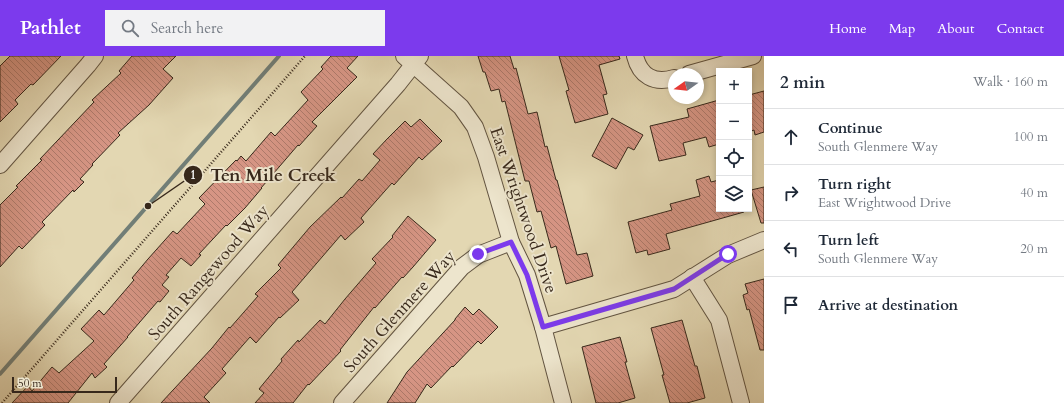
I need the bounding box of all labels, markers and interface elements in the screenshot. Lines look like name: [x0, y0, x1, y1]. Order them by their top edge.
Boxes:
search box: [105, 10, 385, 46]
text: Pathlet: [20, 15, 81, 41]
icon: search: [119, 17, 141, 39]
text: Search here: [151, 18, 223, 38]
text: Home: [829, 19, 867, 38]
text: Map: [889, 19, 915, 38]
text: About: [937, 19, 974, 38]
text: Contact: [996, 19, 1044, 38]
north arrow: [668, 68, 704, 104]
map controls: [716, 68, 752, 212]
button: +: [716, 68, 752, 104]
text: 2 min: [780, 71, 825, 94]
text: Walk · 160 m: [973, 73, 1048, 91]
button: −: [716, 104, 752, 140]
text: Continue: [818, 118, 883, 138]
street label: East Wrightwood Drive: [484, 124, 563, 296]
icon: ahead: [780, 126, 802, 148]
text: 100 m: [1014, 128, 1048, 146]
text: South Glenmere Way: [818, 138, 938, 156]
button: locate: [716, 140, 752, 176]
callout: Ten Mile Creek: [183, 160, 344, 190]
text: Ten Mile Creek: [210, 163, 337, 188]
text: 1: [190, 167, 196, 183]
text: Turn right: [818, 174, 891, 194]
button: layers: [716, 176, 752, 212]
icon: right: [780, 182, 802, 204]
text: 40 m: [1020, 184, 1048, 202]
text: East Wrightwood Drive: [818, 194, 951, 212]
street label: South Rangewood Way: [143, 199, 274, 345]
text: Turn left: [818, 230, 879, 250]
icon: left: [780, 238, 802, 260]
text: 20 m: [1020, 240, 1048, 258]
street label: South Glenmere Way: [338, 245, 461, 377]
route end: [469, 245, 487, 263]
route start: [719, 245, 737, 263]
text: South Glenmere Way: [818, 250, 938, 268]
icon: arrive: [780, 294, 802, 316]
text: Arrive at destination: [818, 295, 958, 315]
scale bar: [12, 375, 117, 394]
text: 50 m: [18, 376, 42, 391]

